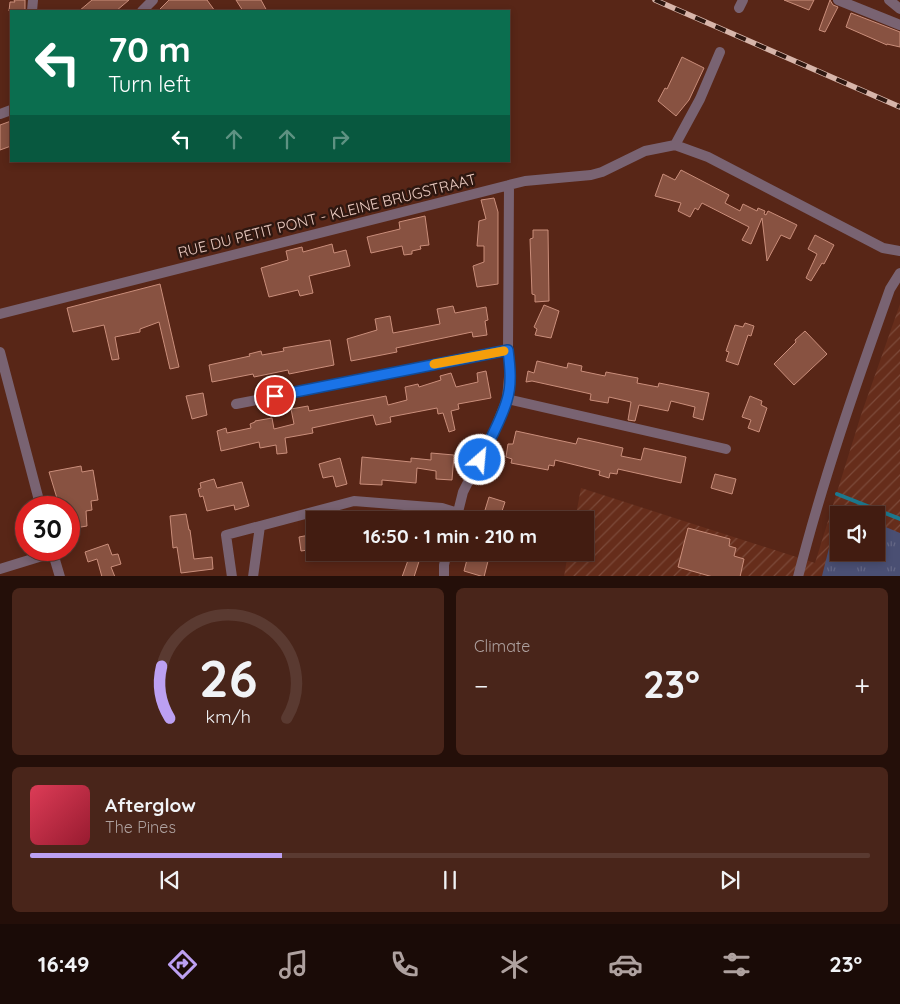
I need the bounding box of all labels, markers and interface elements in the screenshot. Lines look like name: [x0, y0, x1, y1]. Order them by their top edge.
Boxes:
text: 70 m: [108, 27, 191, 71]
icon: left: [25, 30, 90, 95]
text: Turn left: [108, 70, 191, 98]
icon: left: [167, 125, 195, 153]
icon: ahead: [220, 125, 248, 153]
icon: ahead: [273, 125, 301, 153]
icon: right: [326, 125, 354, 153]
street label: RUE DU PETIT PONT - KLEINE BRUGSTRAAT: [176, 169, 478, 262]
pin: [254, 375, 296, 417]
icon: arrive: [261, 382, 289, 410]
position arrow: [453, 433, 505, 485]
speed limit sign: 30: [15, 496, 80, 561]
map controls: [830, 506, 885, 561]
button: sound: [830, 506, 885, 561]
text: 16:50 · 1 min · 210 m: [363, 524, 537, 548]
text: Climate: [474, 636, 530, 656]
text: 26: [199, 645, 257, 710]
text: 23°: [643, 660, 700, 708]
text: −: [474, 668, 489, 703]
text: +: [854, 668, 870, 703]
text: km/h: [205, 705, 251, 727]
text: Afterglow: [105, 793, 196, 817]
text: The Pines: [105, 817, 176, 837]
icon: previous: [156, 866, 184, 894]
icon: pause: [436, 866, 464, 894]
icon: next: [716, 866, 744, 894]
icon: directions: [165, 947, 200, 982]
icon: music: [276, 947, 311, 982]
icon: phone: [387, 947, 422, 982]
icon: climate: [497, 947, 532, 982]
icon: car: [608, 947, 643, 982]
icon: filters: [719, 947, 754, 982]
text: 16:49: [38, 950, 90, 978]
text: 23°: [829, 950, 862, 978]

